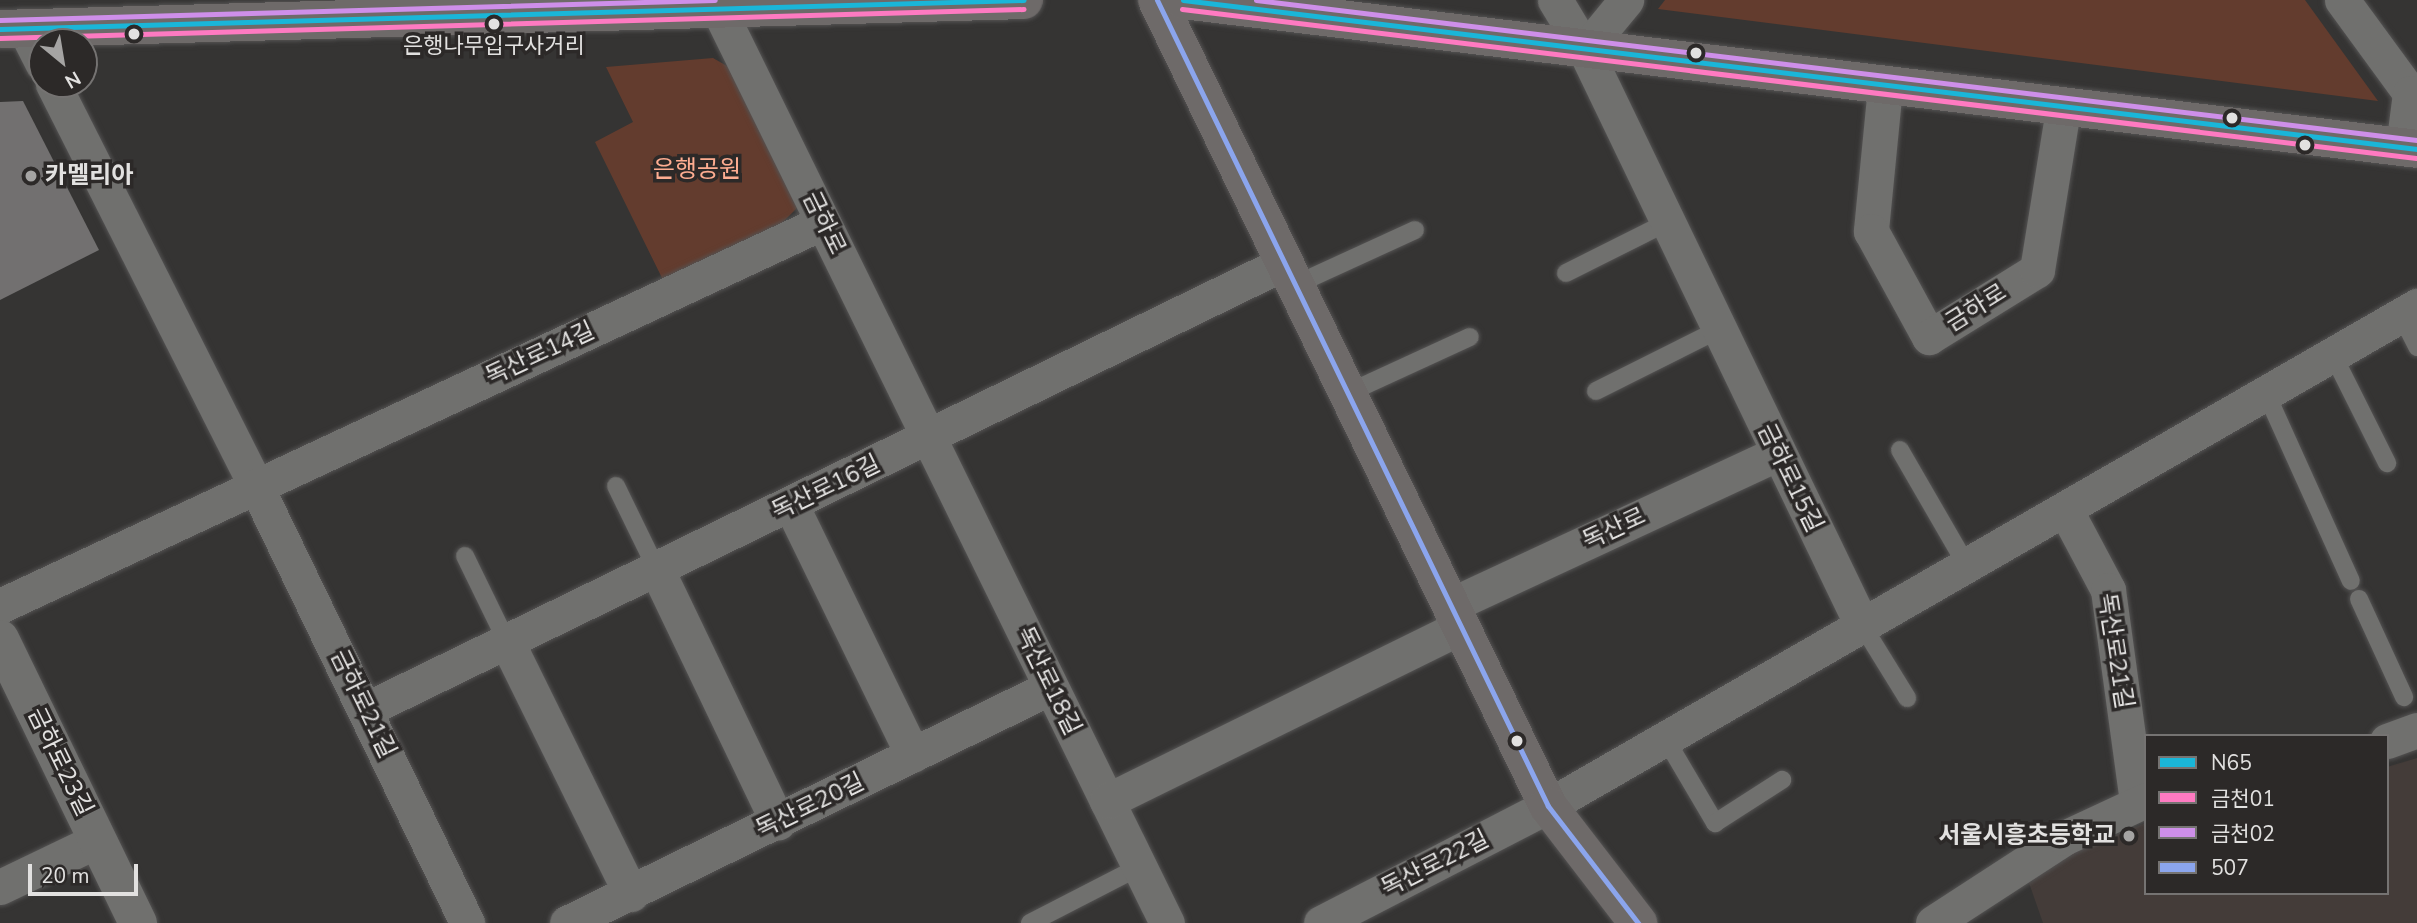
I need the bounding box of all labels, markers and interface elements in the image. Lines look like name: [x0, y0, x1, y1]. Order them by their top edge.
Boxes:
marker: 은행나무입구사거리: [487, 17, 501, 31]
unlabelled marker: [127, 27, 141, 41]
north arrow: [28, 28, 98, 98]
place label: 은행나무입구사거리: [403, 34, 585, 60]
unlabelled marker: [1689, 46, 1703, 60]
text: N: [60, 65, 85, 94]
unlabelled marker: [2225, 111, 2239, 125]
unlabelled marker: [2298, 138, 2312, 152]
park label: 은행공원: [653, 156, 741, 184]
place label: 카멜리아: [45, 162, 133, 190]
marker: 카멜리아: [23, 168, 39, 184]
street label: 금하로: [797, 187, 851, 259]
street label: 금하로: [1940, 278, 2012, 338]
street label: 독산로14길: [481, 316, 599, 392]
street label: 금하로15길: [1751, 419, 1829, 537]
street label: 독산로16길: [767, 449, 885, 527]
street label: 독산로: [1578, 502, 1650, 556]
street label: 독산로21길: [2092, 591, 2138, 711]
street label: 독산로18길: [1009, 622, 1087, 740]
street label: 금하로21길: [324, 645, 402, 763]
street label: 금하로23길: [21, 703, 99, 821]
unlabelled marker: [1510, 734, 1524, 748]
legend: [2144, 734, 2389, 895]
text: N65: [2211, 749, 2252, 777]
street label: 독산로20길: [751, 767, 869, 845]
text: 금천01: [2211, 785, 2275, 813]
text: 금천02: [2211, 820, 2275, 848]
place label: 서울시흥초등학교: [1938, 822, 2115, 850]
street label: 독산로22길: [1376, 825, 1494, 903]
marker: 서울시흥초등학교: [2121, 828, 2137, 844]
scale bar: [32, 850, 142, 894]
text: 507: [2211, 854, 2249, 882]
text: 20 m: [41, 862, 90, 890]

